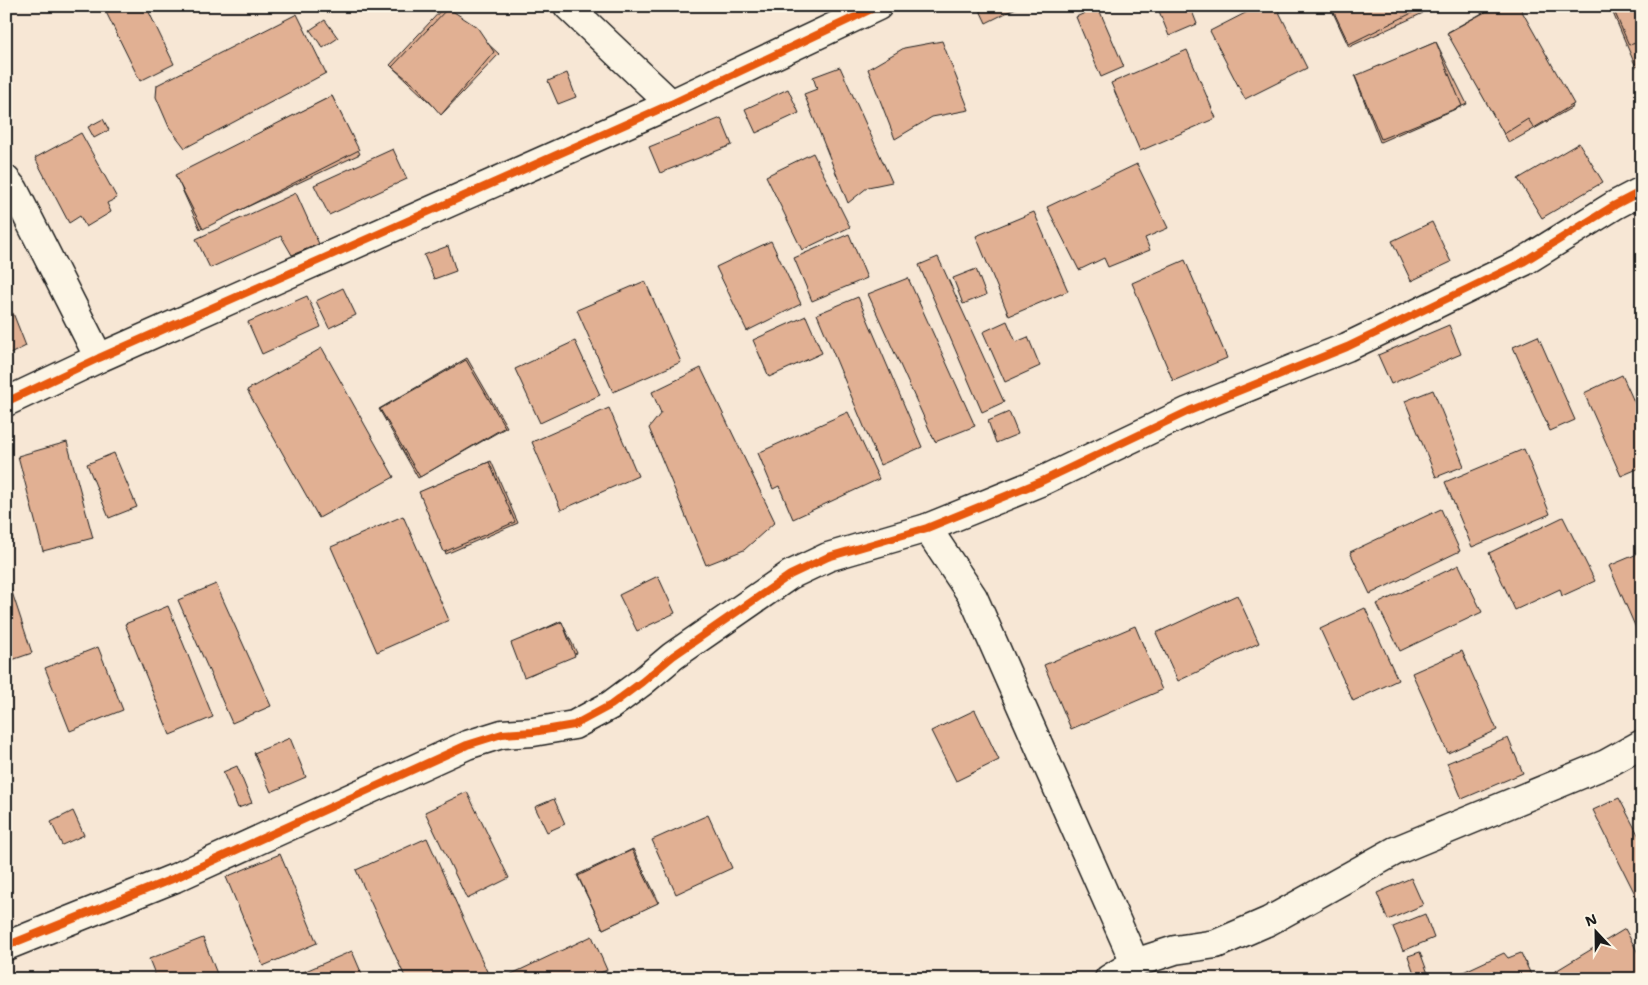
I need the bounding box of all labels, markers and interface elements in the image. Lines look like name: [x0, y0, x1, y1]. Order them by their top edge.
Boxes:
north arrow: [1570, 908, 1620, 958]
text: N: [1583, 910, 1600, 930]

